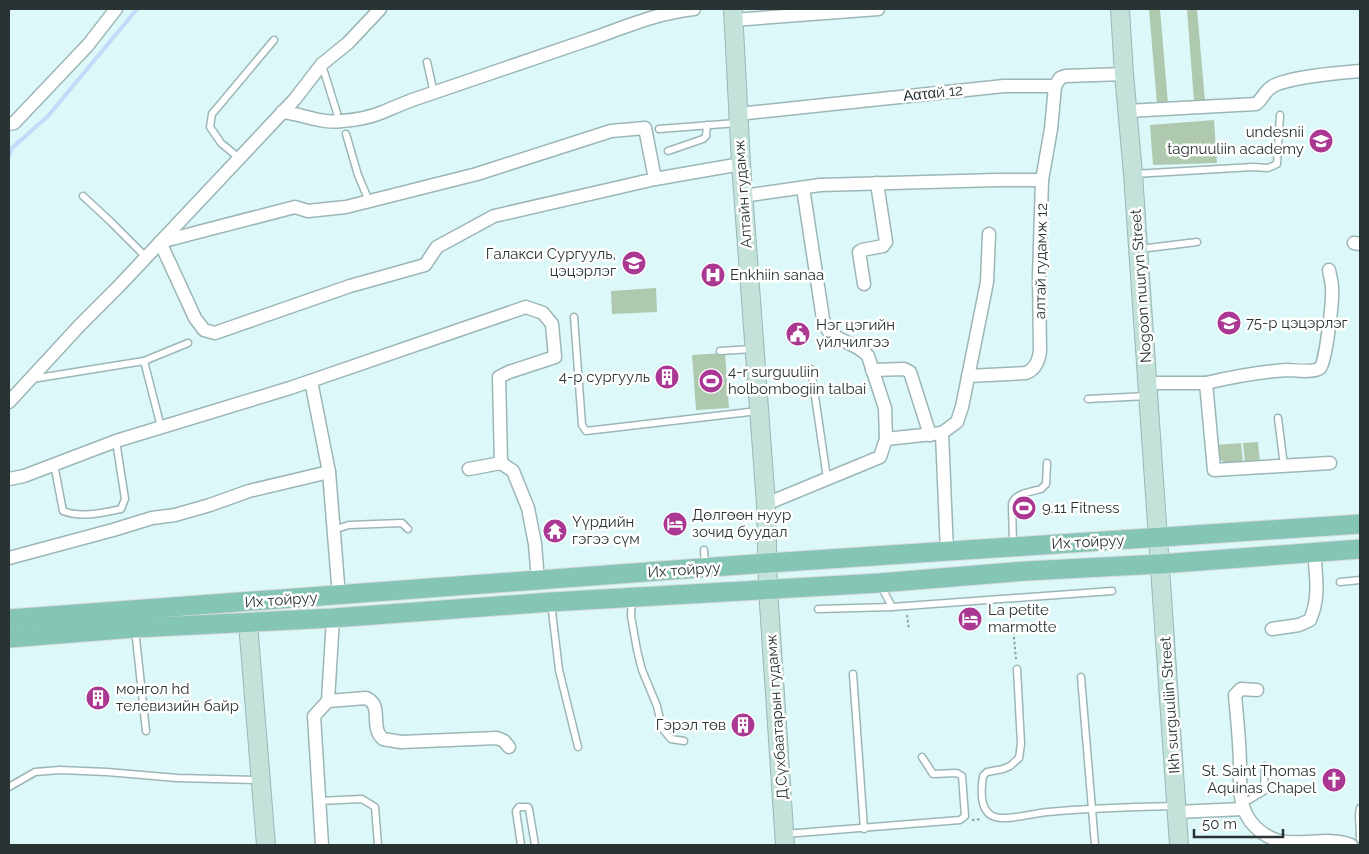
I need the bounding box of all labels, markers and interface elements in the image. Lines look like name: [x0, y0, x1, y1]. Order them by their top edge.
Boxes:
street label: Ααταй 12: [902, 81, 964, 105]
place label: undesnii tagnuuliin academy: [1167, 123, 1304, 158]
school or university icon: undesnii tagnuuliin academy: [1308, 128, 1334, 154]
street label: Алтайн гудамж: [730, 139, 756, 249]
street label: алтай гудамж 12: [1031, 203, 1051, 319]
street label: Nogoon nuuryn Street: [1127, 208, 1155, 364]
place label: Галакси Сургууль, цэцэрлэг: [486, 245, 616, 280]
school or university icon: Галакси Сургууль, цэцэрлэг: [621, 250, 647, 276]
hospital icon: Enkhiin sanaa: [700, 262, 726, 288]
place label: Enkhiin sanaa: [730, 266, 824, 284]
school or university icon: 75-р цэцэрлэг: [1216, 310, 1242, 336]
place label: 75-р цэцэрлэг: [1246, 314, 1348, 332]
place label: Нэг цэгийн үйлчилгээ: [816, 316, 895, 351]
public building icon: Нэг цэгийн үйлчилгээ: [785, 321, 811, 347]
place label: 4-r surguuliin holbombogiin talbai: [728, 363, 866, 398]
building icon: 4-р сургууль: [654, 364, 680, 390]
place label: 4-р сургууль: [559, 368, 650, 386]
sports icon: 4-r surguuliin holbombogiin talbai: [698, 368, 724, 394]
sports icon: 9.11 Fitness: [1011, 495, 1037, 521]
place label: 9.11 Fitness: [1042, 499, 1119, 517]
place label: Дөлгөөн нуур зочид буудал: [692, 506, 791, 541]
hotel icon: Дөлгөөн нуур зочид буудал: [662, 511, 688, 537]
place label: Үүрдийн гэгээ сүм: [572, 513, 640, 548]
temple icon: Үүрдийн гэгээ сүм: [542, 518, 568, 544]
street label: Их тойруу: [1051, 531, 1125, 553]
street label: Их тойруу: [647, 558, 721, 582]
street label: Их тойруу: [244, 588, 318, 612]
place label: La petite marmotte: [988, 601, 1057, 636]
hotel icon: La petite marmotte: [957, 606, 983, 632]
street label: Д.Сүхбаатарын гудамж: [762, 634, 792, 800]
street label: Ikh surguuliin Street: [1156, 636, 1184, 774]
place label: монгол hd телевизийн байр: [116, 680, 239, 715]
building icon: монгол hd телевизийн байр: [85, 685, 111, 711]
building icon: Гэрэл төв: [730, 712, 756, 738]
place label: Гэрэл төв: [656, 716, 726, 734]
place label: St. Saint Thomas Aquinas Chapel: [1202, 762, 1317, 797]
church icon: St. Saint Thomas Aquinas Chapel: [1321, 767, 1347, 793]
scale bar: [1194, 806, 1283, 838]
text: 50 m: [1202, 815, 1237, 833]

